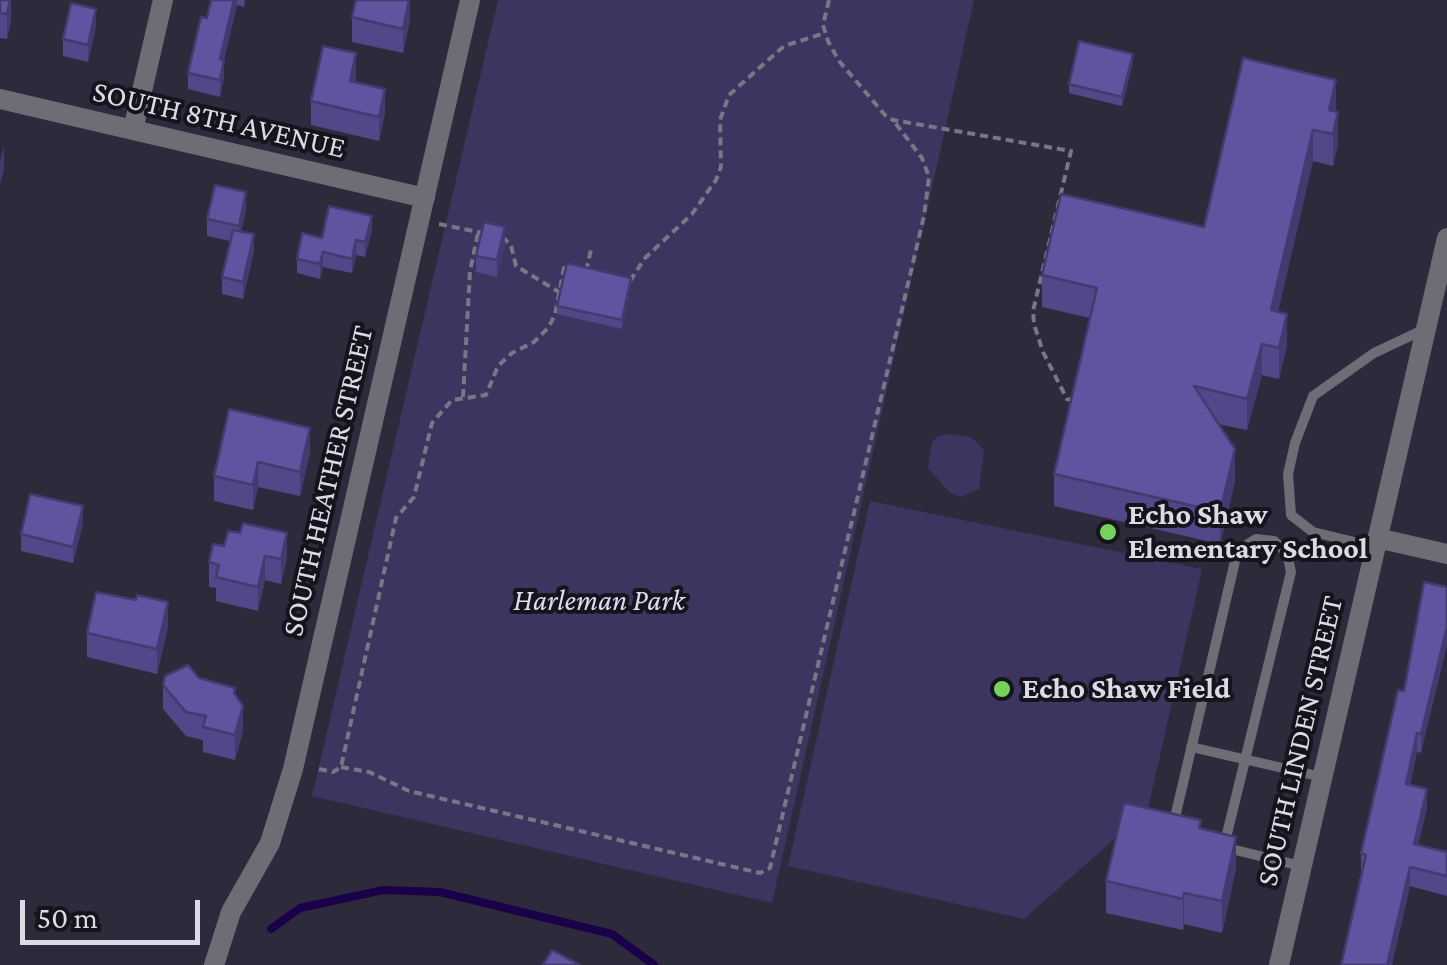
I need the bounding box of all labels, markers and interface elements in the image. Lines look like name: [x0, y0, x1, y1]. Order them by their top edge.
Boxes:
street label: SOUTH 8TH AVENUE: [89, 73, 349, 167]
street label: SOUTH HEATHER STREET: [275, 322, 381, 640]
place label: Echo Shaw Elementary School: [1128, 497, 1368, 568]
marker: Echo Shaw Elementary School: [1097, 521, 1119, 543]
park label: Harleman Park: [513, 583, 685, 619]
street label: SOUTH LINDEN STREET: [1249, 593, 1351, 889]
place label: Echo Shaw Field: [1022, 671, 1230, 707]
marker: Echo Shaw Field: [991, 678, 1013, 700]
scale bar: [25, 880, 205, 942]
text: 50 m: [37, 901, 98, 934]

